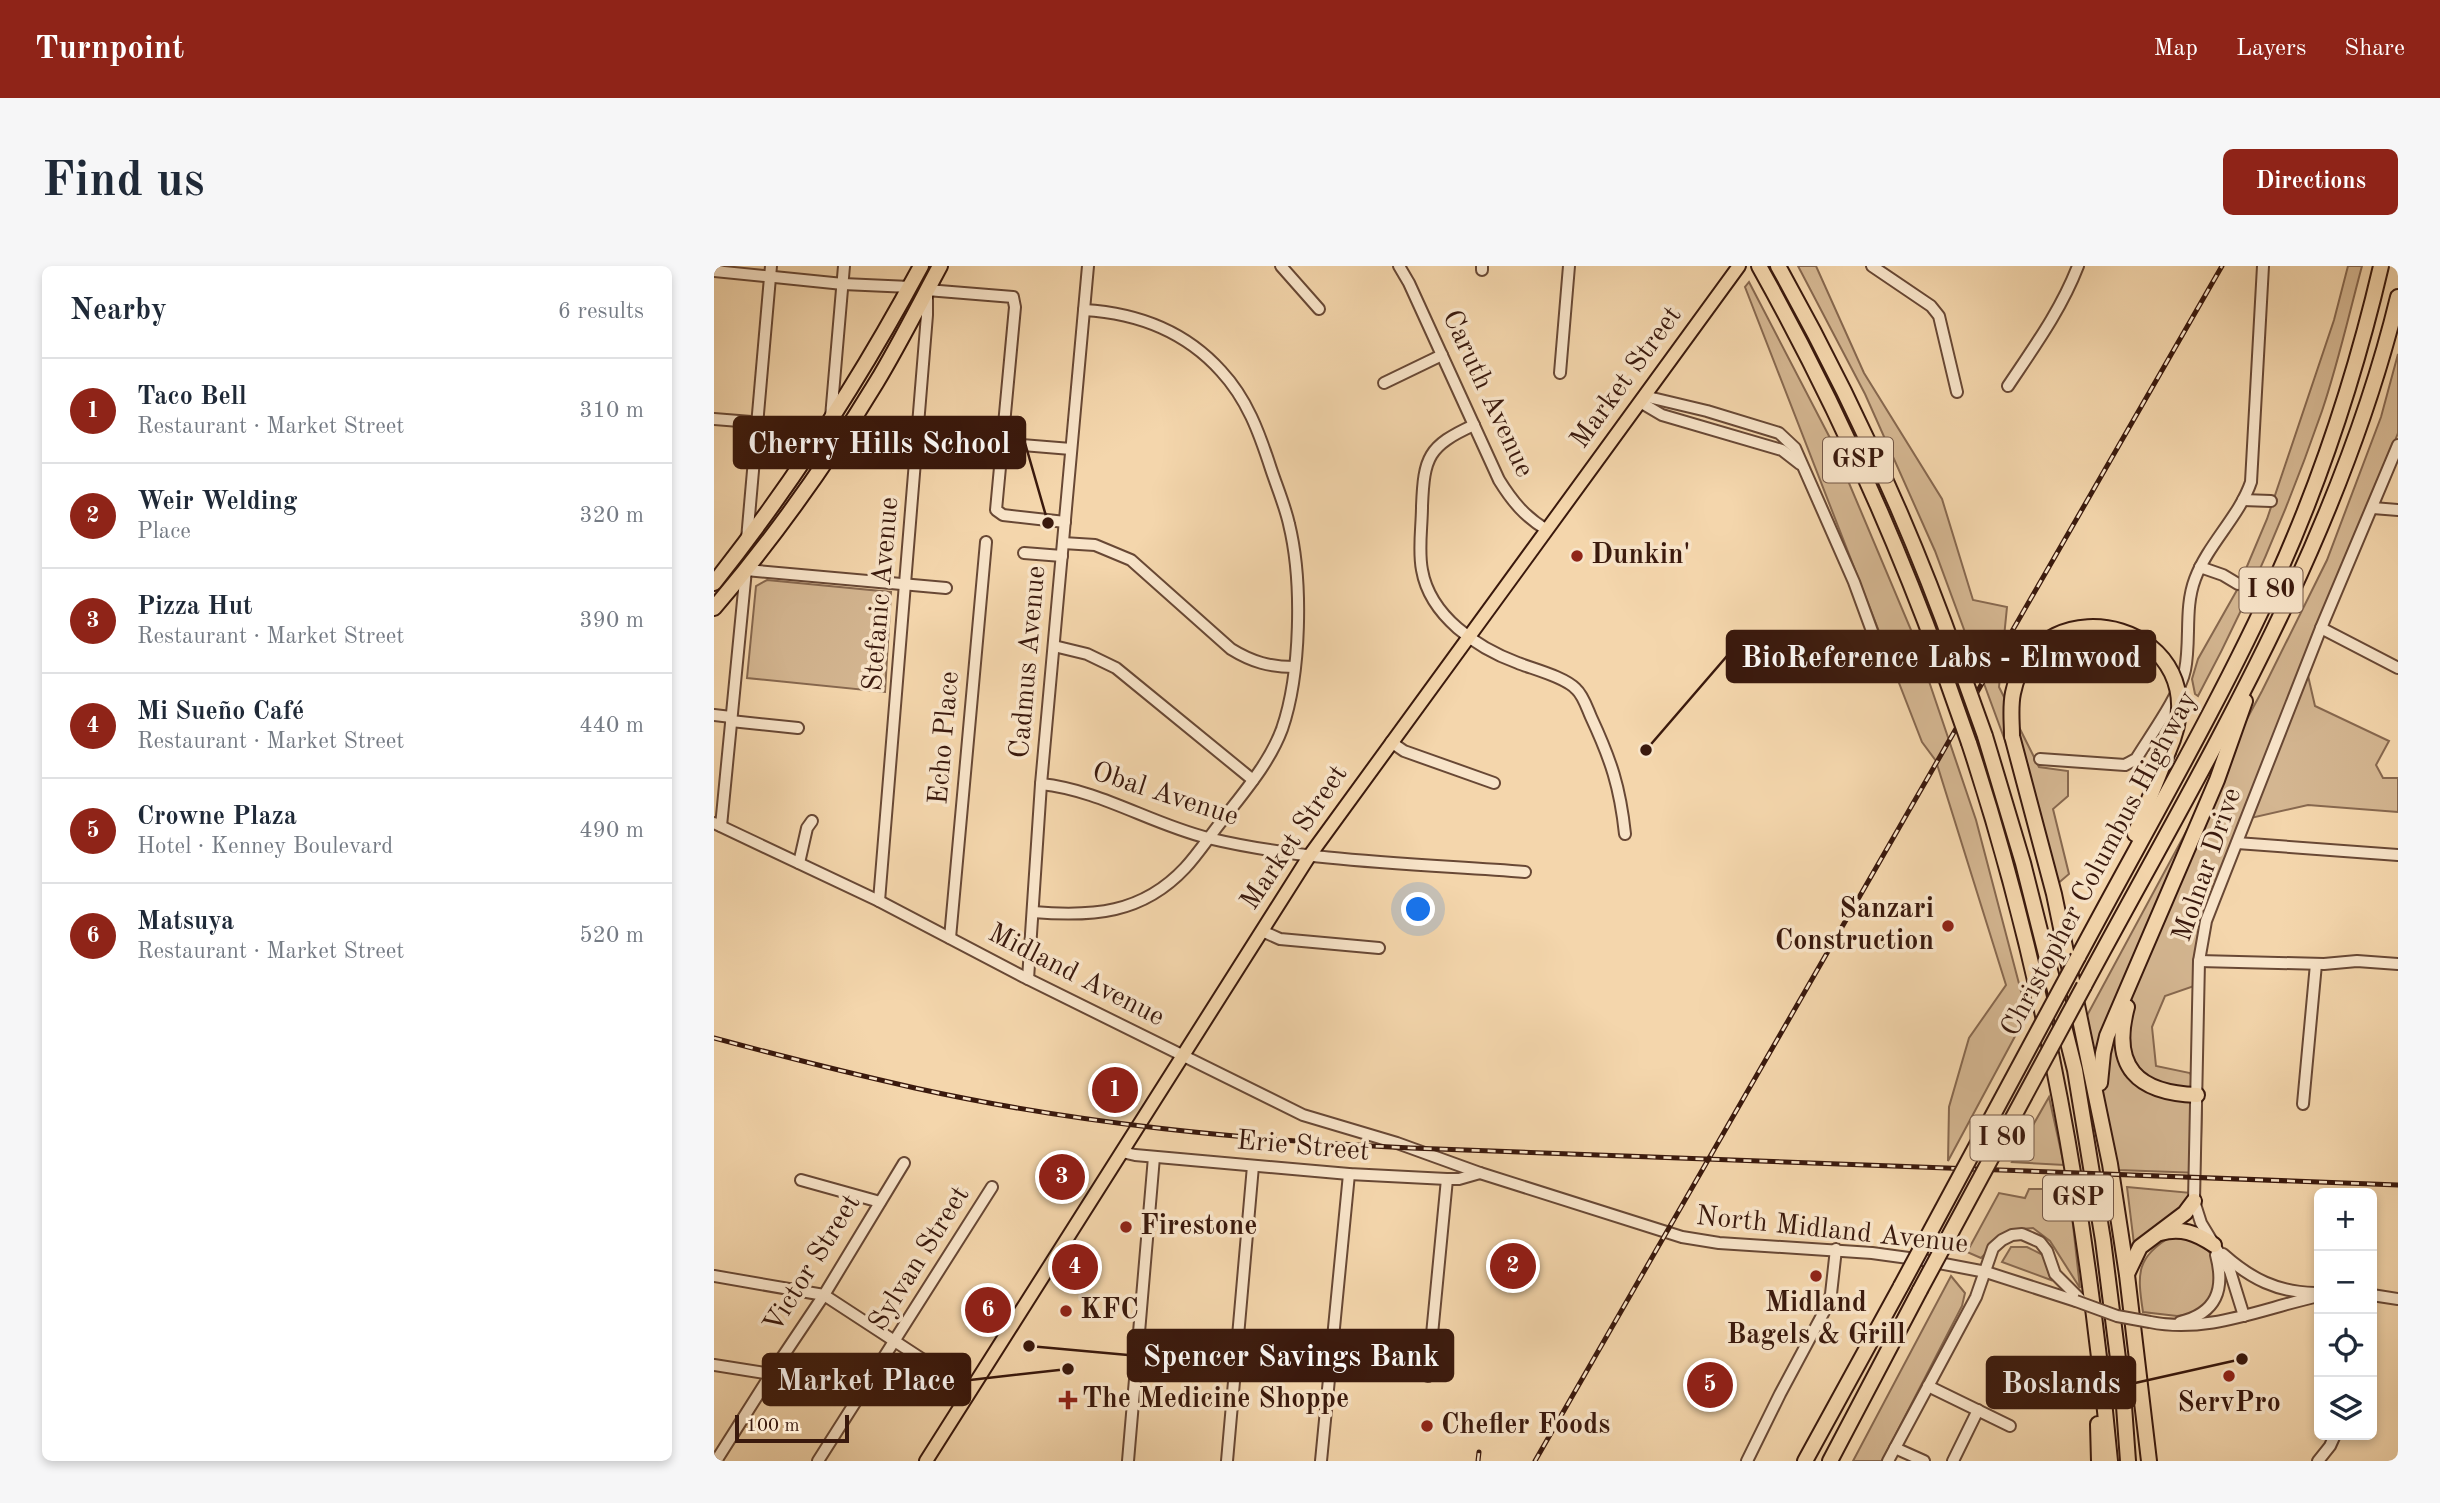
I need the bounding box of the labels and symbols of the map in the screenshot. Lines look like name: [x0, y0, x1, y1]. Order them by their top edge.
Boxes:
street label: Market Street: [1566, 302, 1688, 454]
street label: Caruth Avenue: [1436, 306, 1538, 482]
callout: Cherry Hills School: [734, 417, 1025, 468]
text: Cherry Hills School: [747, 430, 1011, 460]
road number: GSP: [1823, 438, 1893, 482]
street label: Stefanic Avenue: [860, 496, 904, 692]
place label: Dunkin': [1591, 542, 1690, 570]
marker: Dunkin': [1569, 548, 1585, 564]
street label: Cadmus Avenue: [1007, 564, 1051, 760]
road number: I 80: [2240, 568, 2302, 612]
callout: BioReference Labs - Elmwood: [1727, 631, 2155, 682]
text: BioReference Labs - Elmwood: [1741, 644, 2141, 674]
street label: Echo Place: [925, 670, 965, 806]
street label: Christopher Columbus Highway: [1997, 687, 2203, 1041]
street label: Obal Avenue: [1088, 758, 1242, 832]
street label: Market Street: [1236, 761, 1354, 915]
street label: Molnar Drive: [2169, 785, 2247, 945]
your location: [1401, 892, 1435, 926]
place label: Sanzari Construction: [1775, 896, 1934, 956]
marker: Sanzari Construction: [1940, 918, 1956, 934]
street label: Midland Avenue: [983, 920, 1169, 1032]
pin: 1: [1092, 1064, 1138, 1116]
road number: I 80: [1970, 1116, 2034, 1160]
street label: Erie Street: [1235, 1127, 1371, 1167]
pin: 3: [1039, 1151, 1085, 1203]
road number: GSP: [2043, 1175, 2113, 1220]
street label: Sylvan Street: [864, 1182, 976, 1336]
street label: Victor Street: [759, 1190, 867, 1338]
street label: North Midland Avenue: [1695, 1203, 1969, 1259]
place label: Firestone: [1140, 1213, 1258, 1241]
marker: Firestone: [1118, 1219, 1134, 1235]
pin: 2: [1490, 1240, 1536, 1292]
pin: 4: [1052, 1241, 1098, 1293]
marker: Midland Bagels & Grill: [1808, 1268, 1824, 1284]
pin: 6: [965, 1284, 1011, 1336]
place label: Midland Bagels & Grill: [1726, 1290, 1906, 1350]
place label: KFC: [1080, 1297, 1139, 1325]
marker: KFC: [1058, 1303, 1074, 1319]
callout: Spencer Savings Bank: [1128, 1330, 1453, 1381]
text: Spencer Savings Bank: [1142, 1343, 1440, 1373]
callout: Market Place: [763, 1354, 970, 1405]
callout: Boslands: [1987, 1357, 2135, 1408]
pin: 5: [1687, 1359, 1733, 1411]
text: Market Place: [777, 1367, 955, 1397]
marker: ServPro: [2221, 1368, 2237, 1384]
text: Boslands: [2001, 1370, 2121, 1400]
place label: The Medicine Shoppe: [1082, 1386, 1349, 1414]
place label: ServPro: [2177, 1390, 2281, 1418]
marker: The Medicine Shoppe: [1060, 1392, 1076, 1408]
scale bar: [735, 1412, 849, 1444]
place label: Chefler Foods: [1441, 1412, 1610, 1440]
marker: Chefler Foods: [1419, 1418, 1435, 1434]

